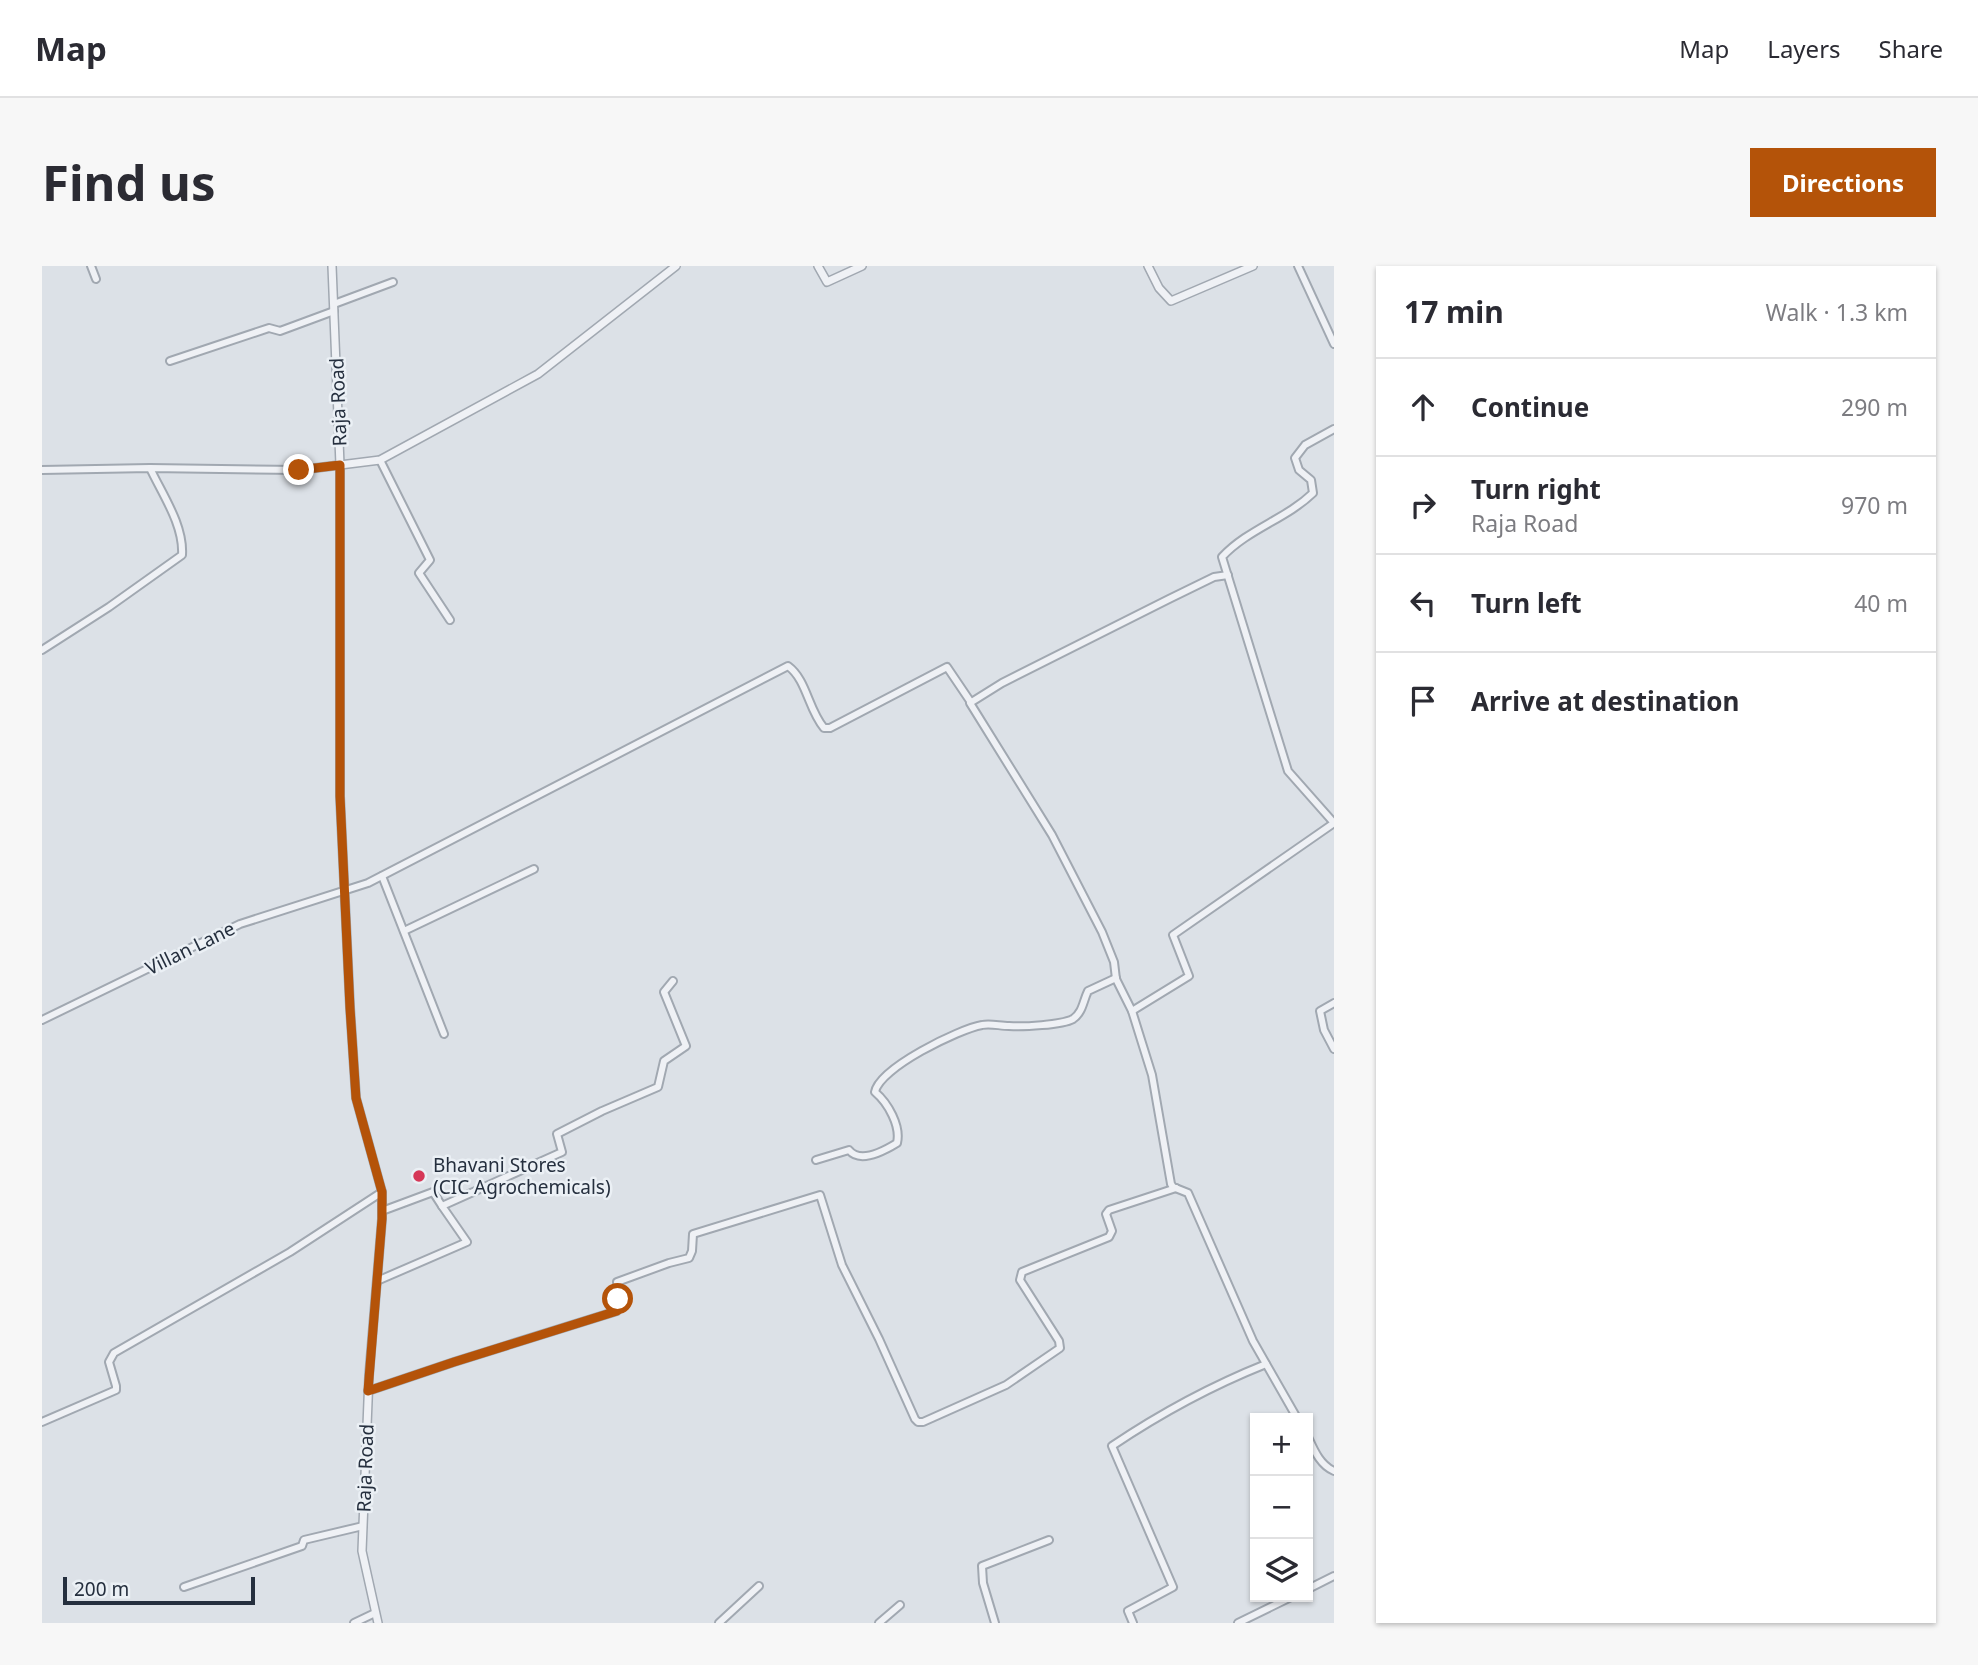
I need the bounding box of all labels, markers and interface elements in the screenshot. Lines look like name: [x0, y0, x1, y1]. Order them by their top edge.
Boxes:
text: Map: [35, 26, 107, 71]
text: Map: [1679, 32, 1729, 65]
text: Layers: [1767, 32, 1841, 65]
text: Share: [1879, 32, 1943, 65]
button: Directions: [1750, 148, 1936, 217]
text: Find us: [42, 149, 216, 215]
text: 17 min: [1404, 291, 1504, 332]
text: Walk · 1.3 km: [1766, 296, 1908, 328]
street label: Raja Road: [323, 357, 353, 447]
icon: ahead: [1404, 388, 1442, 426]
text: Continue: [1471, 389, 1589, 425]
text: 290 m: [1841, 391, 1908, 423]
route end: [283, 454, 314, 485]
text: Turn right: [1471, 471, 1601, 507]
icon: right: [1404, 486, 1442, 524]
text: 970 m: [1841, 489, 1908, 521]
text: Raja Road: [1471, 507, 1578, 539]
icon: left: [1404, 584, 1442, 622]
text: Turn left: [1471, 585, 1582, 621]
text: 40 m: [1854, 587, 1908, 619]
icon: arrive: [1404, 682, 1442, 720]
text: Arrive at destination: [1471, 683, 1740, 719]
street label: Villan Lane: [141, 915, 239, 981]
place label: Bhavani Stores (CIC Agrochemicals): [433, 1152, 611, 1200]
marker: Bhavani Stores (CIC Agrochemicals): [411, 1168, 427, 1184]
route start: [602, 1283, 633, 1314]
map controls: [1250, 1413, 1313, 1602]
button: +: [1250, 1413, 1313, 1476]
street label: Raja Road: [350, 1423, 380, 1513]
button: −: [1250, 1476, 1313, 1539]
button: layers: [1250, 1539, 1313, 1602]
scale bar: [63, 1574, 256, 1606]
text: 200 m: [74, 1576, 129, 1602]

